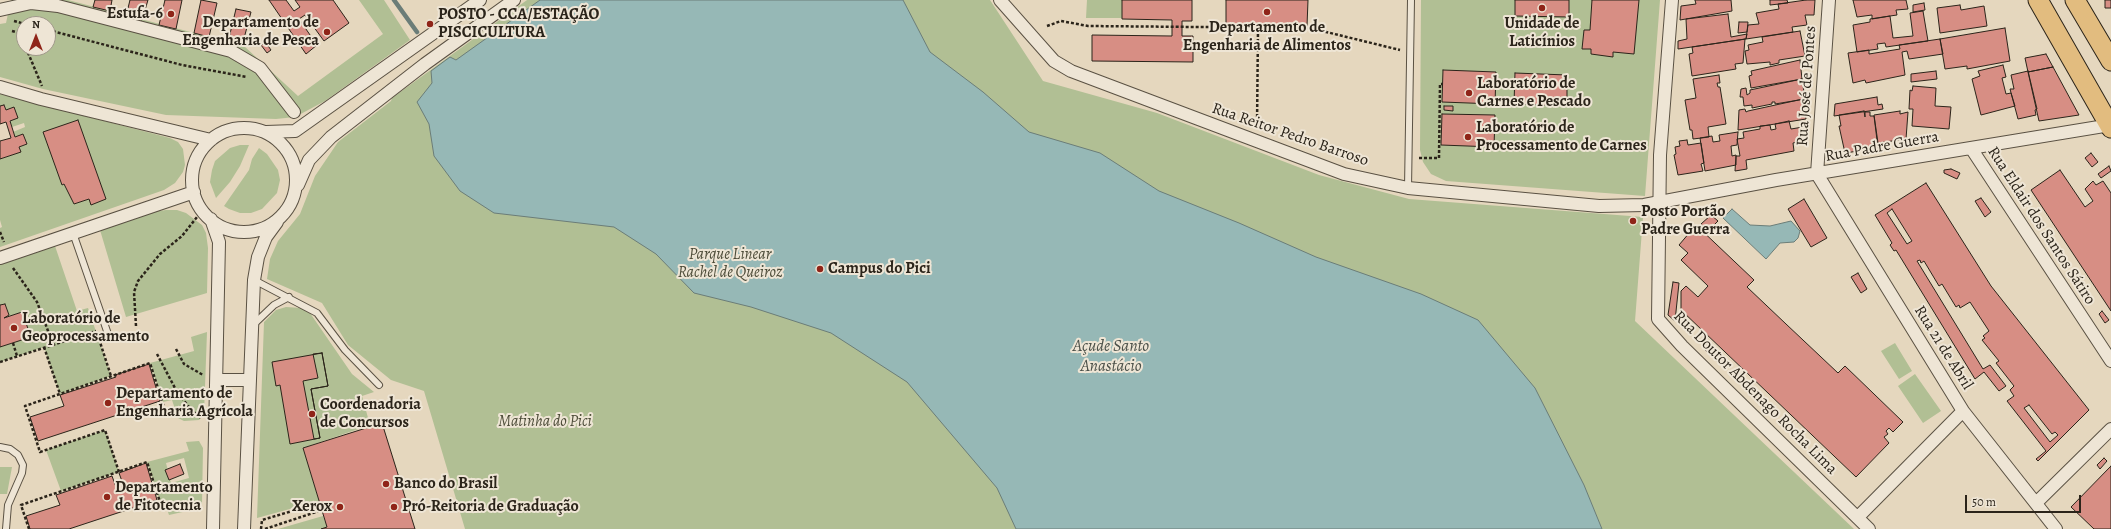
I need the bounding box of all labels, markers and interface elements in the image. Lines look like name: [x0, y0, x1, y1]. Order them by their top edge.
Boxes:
marker: Unidade de Laticínios: [1537, 3, 1547, 13]
place label: Estufa-6: [107, 4, 163, 24]
place label: POSTO - CCA/ESTAÇÃO PISCICULTURA: [438, 5, 599, 43]
marker: Departamento de Engenharia de Alimentos: [1262, 7, 1272, 17]
marker: Estufa-6: [166, 9, 176, 19]
place label: Departamento de Engenharia de Pesca: [182, 13, 319, 51]
place label: Unidade de Laticínios: [1504, 14, 1580, 52]
north arrow: [16, 16, 56, 56]
text: N: [32, 17, 40, 32]
place label: Departamento de Engenharia de Alimentos: [1183, 18, 1351, 56]
marker: POSTO - CCA/ESTAÇÃO PISCICULTURA: [425, 19, 435, 29]
street label: Rua José de Pontes: [1793, 25, 1821, 147]
marker: Departamento de Engenharia de Pesca: [322, 27, 332, 37]
place label: Laboratório de Carnes e Pescado: [1477, 74, 1591, 112]
marker: Laboratório de Carnes e Pescado: [1464, 88, 1474, 98]
street label: Rua Reitor Pedro Barroso: [1209, 99, 1371, 171]
place label: Laboratório de Processamento de Carnes: [1476, 118, 1647, 156]
street label: Rua Padre Guerra: [1824, 128, 1940, 166]
marker: Laboratório de Processamento de Carnes: [1463, 132, 1473, 142]
street label: Rua Eldair dos Santos Sátiro: [1983, 143, 2099, 309]
place label: Posto Portão Padre Guerra: [1641, 202, 1730, 240]
marker: Posto Portão Padre Guerra: [1628, 216, 1638, 226]
park label: Parque Linear Rachel de Queiroz: [678, 245, 782, 283]
place label: Campus do Pici: [828, 259, 931, 279]
marker: Campus do Pici: [815, 264, 825, 274]
street label: Rua 21 de Abril: [1910, 302, 1976, 394]
street label: Rua Doutor Abdenago Rocha Lima: [1669, 307, 1841, 479]
place label: Laboratório de Geoprocessamento: [22, 309, 149, 347]
marker: Laboratório de Geoprocessamento: [9, 323, 19, 333]
water label: Açude Santo Anastácio: [1073, 337, 1149, 377]
place label: Departamento de Engenharia Agrícola: [116, 384, 253, 422]
place label: Coordenadoria de Concursos: [320, 395, 421, 433]
marker: Departamento de Engenharia Agrícola: [103, 398, 113, 408]
marker: Coordenadoria de Concursos: [307, 409, 317, 419]
park label: Matinha do Pici: [498, 412, 592, 432]
place label: Banco do Brasil: [394, 474, 498, 494]
place label: Departamento de Fitotecnia: [115, 478, 213, 516]
marker: Banco do Brasil: [381, 479, 391, 489]
scale bar: [1967, 487, 2083, 513]
marker: Departamento de Fitotecnia: [102, 492, 112, 502]
text: 50 m: [1972, 494, 1996, 510]
place label: Xerox: [292, 497, 332, 517]
place label: Pró-Reitoria de Graduação: [402, 497, 579, 517]
marker: Xerox: [335, 502, 345, 512]
marker: Pró-Reitoria de Graduação: [389, 502, 399, 512]

